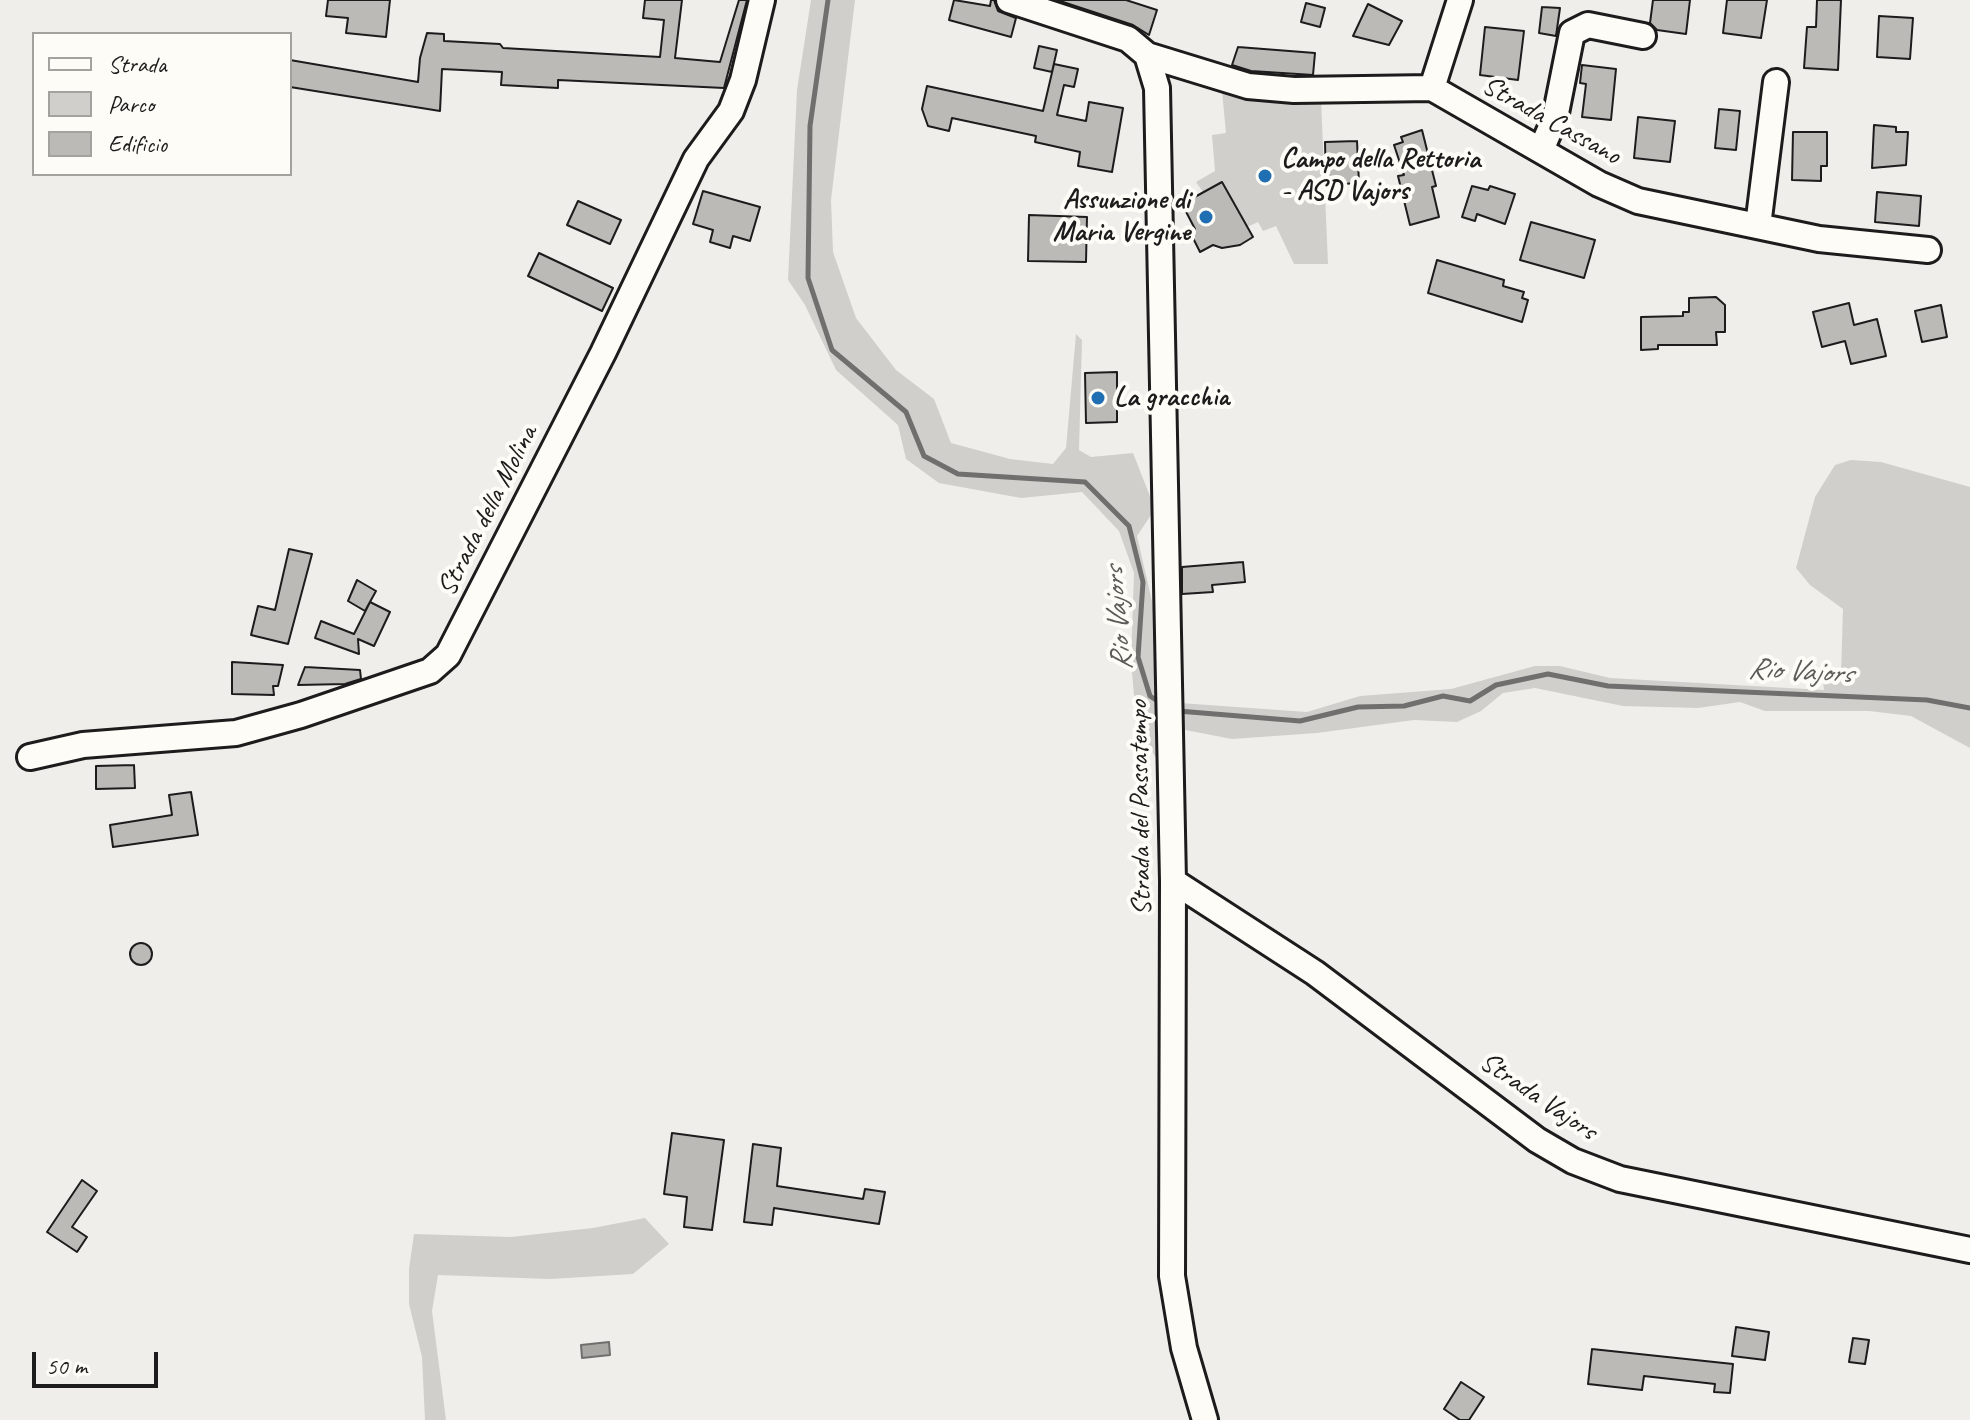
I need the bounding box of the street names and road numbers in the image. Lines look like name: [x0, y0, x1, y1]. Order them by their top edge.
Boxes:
street label: Strada Cassano: [1476, 69, 1626, 173]
street label: Strada della Molina: [431, 420, 545, 602]
street label: Strada del Passatempo: [1122, 700, 1160, 916]
street label: Strada Vajors: [1473, 1045, 1603, 1149]

